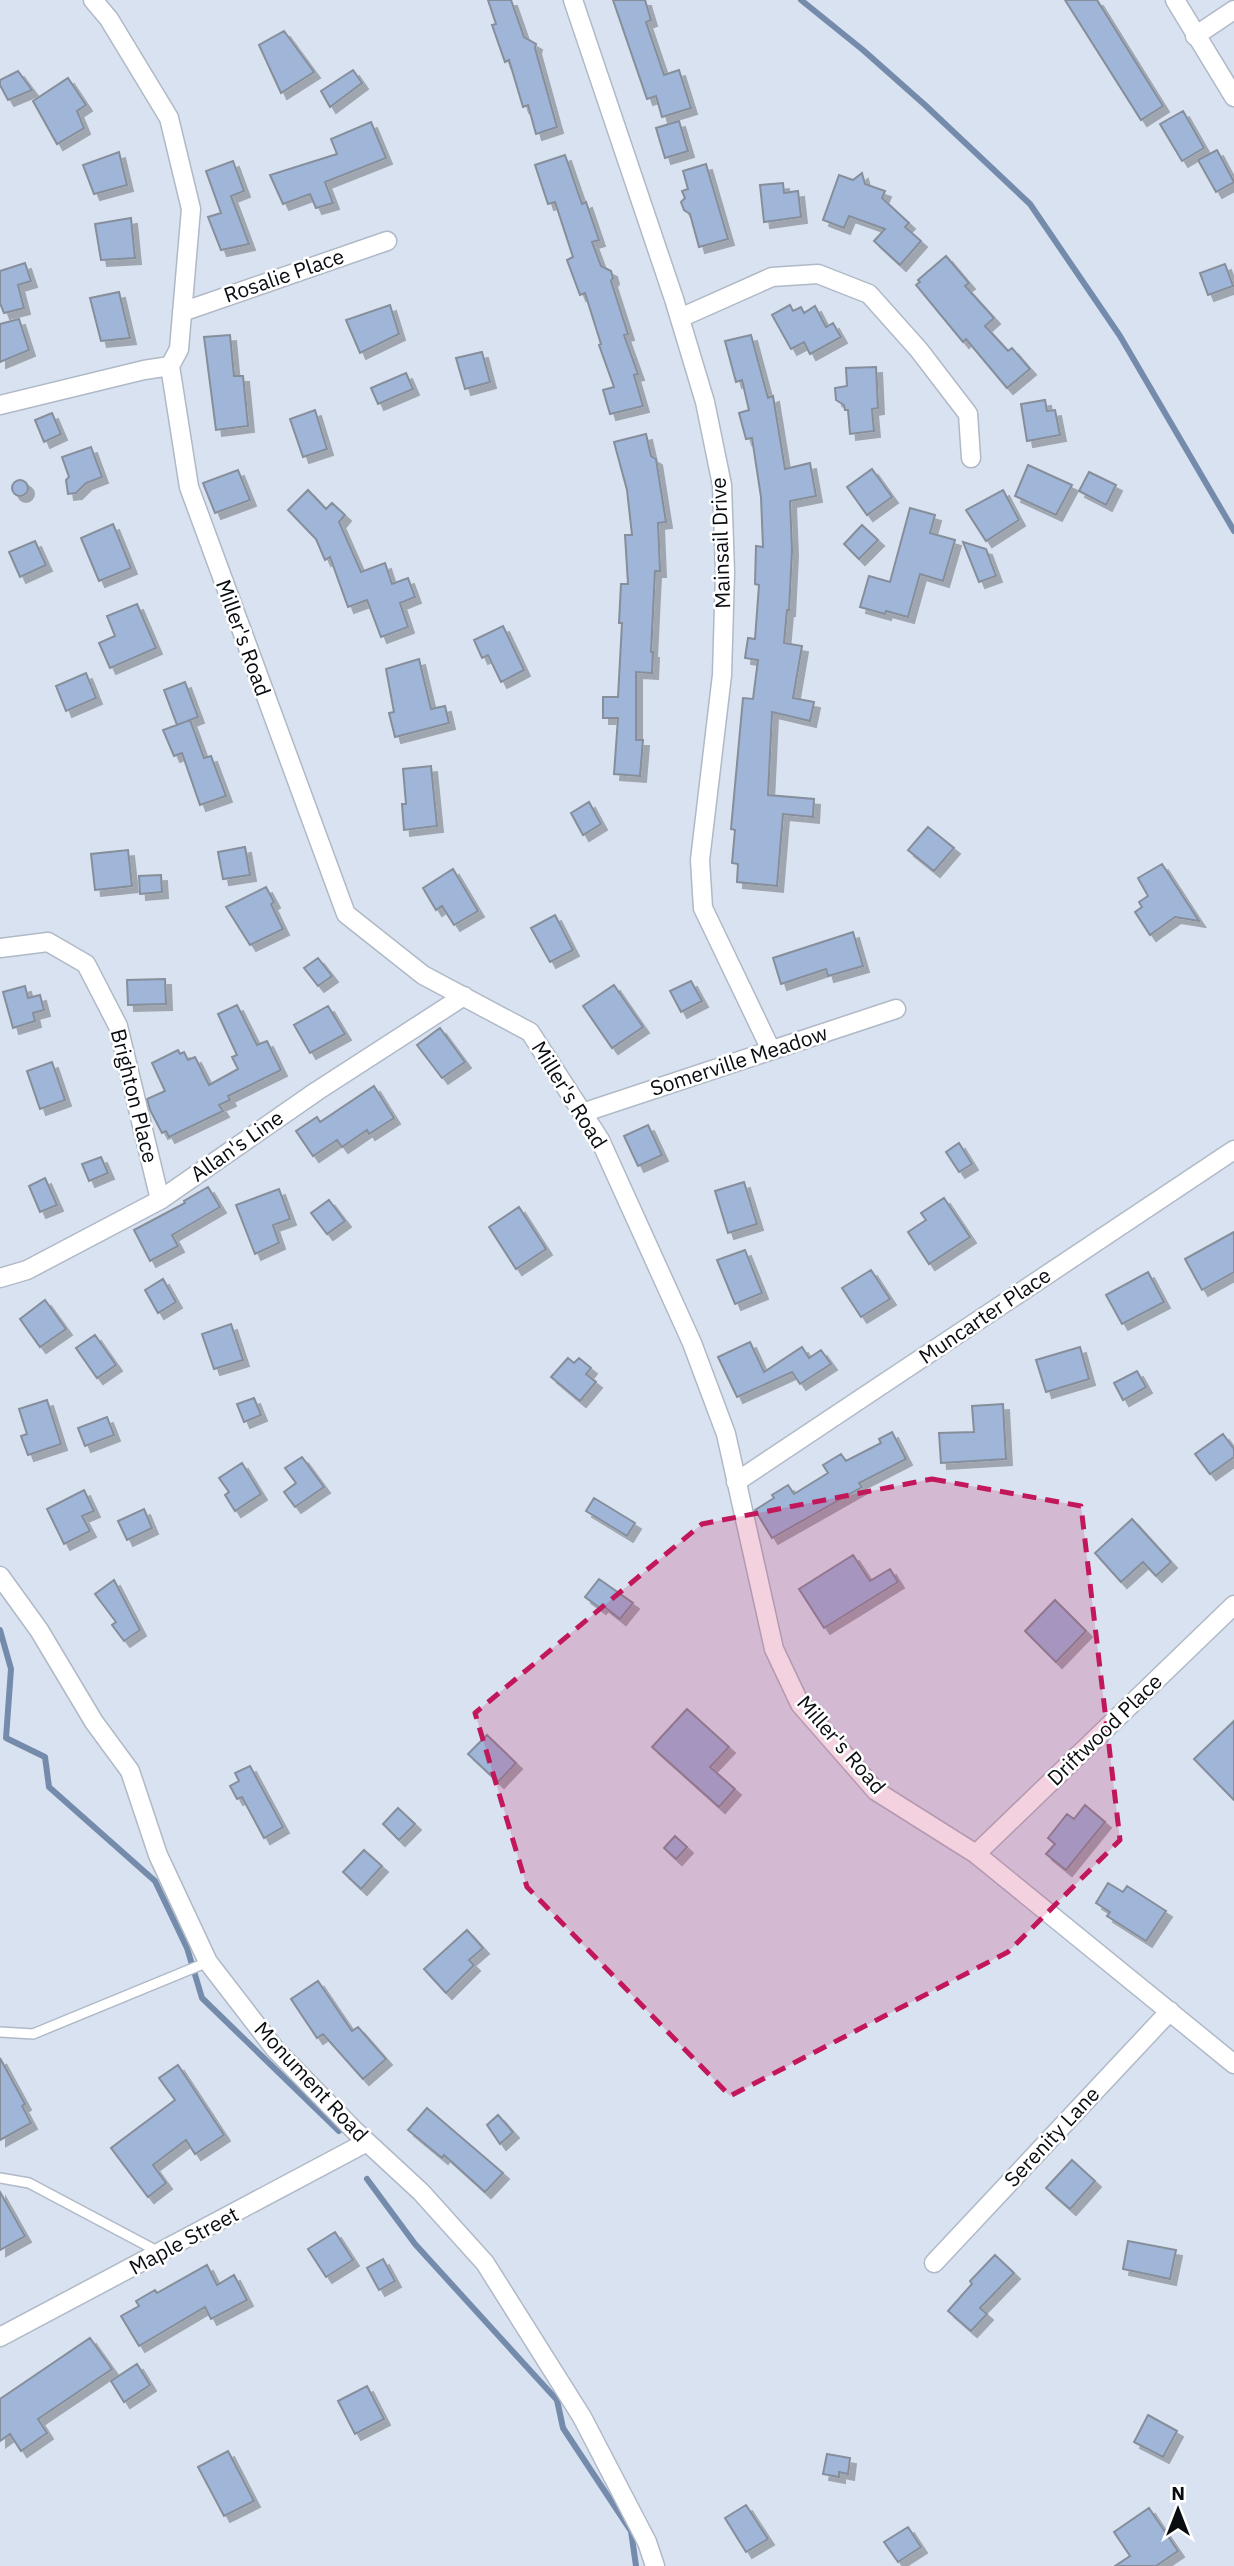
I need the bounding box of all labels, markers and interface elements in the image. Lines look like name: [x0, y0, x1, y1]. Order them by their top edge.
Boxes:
street label: Rosalie Place: [220, 241, 348, 309]
street label: Mainsail Drive: [704, 477, 736, 609]
street label: Miller's Road: [210, 576, 278, 700]
street label: Somerville Meadow: [646, 1018, 831, 1102]
street label: Brighton Place: [105, 1026, 165, 1166]
street label: Miller's Road: [526, 1035, 614, 1154]
street label: Allan's Line: [185, 1103, 288, 1187]
street label: Muncarter Place: [913, 1261, 1056, 1370]
street label: Driftwood Place: [1041, 1667, 1168, 1791]
street label: Miller's Road: [791, 1689, 892, 1800]
street label: Monument Road: [249, 2015, 375, 2148]
street label: Serenity Lane: [997, 2080, 1105, 2193]
street label: Maple Street: [124, 2200, 243, 2281]
north arrow: [1143, 2475, 1213, 2545]
text: N: [1171, 2481, 1185, 2505]

